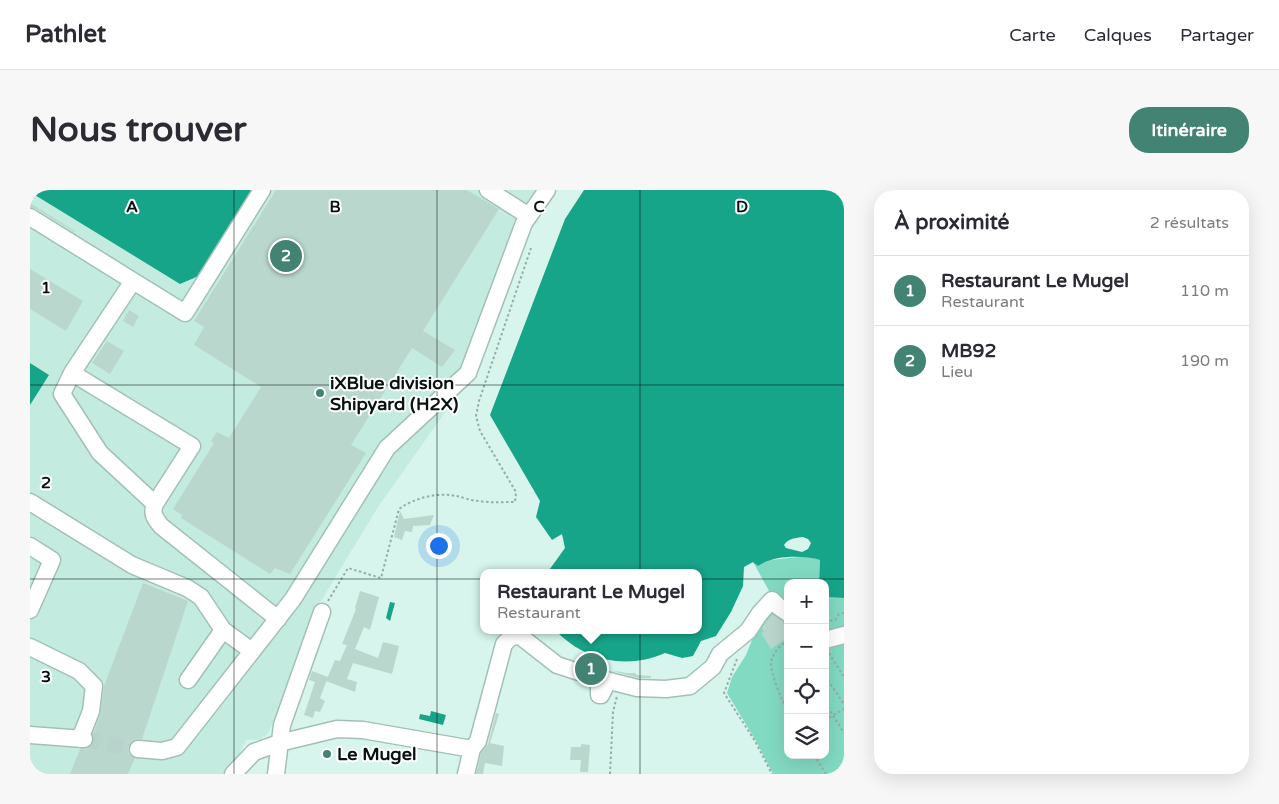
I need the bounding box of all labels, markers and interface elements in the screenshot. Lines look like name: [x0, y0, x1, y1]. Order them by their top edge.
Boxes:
text: Pathlet: [25, 20, 106, 49]
text: Carte: [1009, 24, 1056, 46]
text: Calques: [1084, 24, 1152, 46]
text: Partager: [1180, 24, 1254, 46]
button: Itinéraire: [1129, 107, 1249, 153]
text: Nous trouver: [30, 109, 246, 151]
text: A: [126, 197, 138, 217]
text: B: [329, 197, 341, 217]
text: C: [533, 197, 545, 217]
text: D: [736, 197, 748, 217]
text: À proximité: [894, 210, 1009, 235]
text: 2 résultats: [1150, 213, 1229, 233]
pin: 2: [270, 237, 302, 275]
text: Restaurant Le Mugel: [941, 270, 1129, 292]
text: 1: [41, 278, 51, 298]
text: 1: [905, 281, 915, 301]
text: 110 m: [1180, 281, 1229, 301]
text: Restaurant: [941, 292, 1025, 312]
text: MB92: [941, 340, 996, 362]
text: 2: [905, 351, 915, 371]
text: 190 m: [1180, 351, 1229, 371]
text: Lieu: [941, 362, 973, 382]
place label: iXBlue division Shipyard (H2X): [330, 372, 459, 415]
marker: iXBlue division Shipyard (H2X): [314, 387, 326, 399]
text: 2: [41, 473, 51, 493]
your location: [426, 533, 452, 559]
popup: [480, 569, 702, 634]
map controls: [784, 579, 829, 759]
button: +: [784, 579, 829, 624]
text: Restaurant Le Mugel: [497, 581, 685, 603]
text: Restaurant: [497, 603, 581, 623]
button: −: [784, 624, 829, 669]
pin: 1: [575, 650, 607, 688]
text: 3: [41, 667, 51, 687]
button: locate: [784, 669, 829, 714]
button: layers: [784, 714, 829, 759]
place label: Le Mugel: [337, 743, 416, 765]
marker: Le Mugel: [321, 748, 333, 760]

